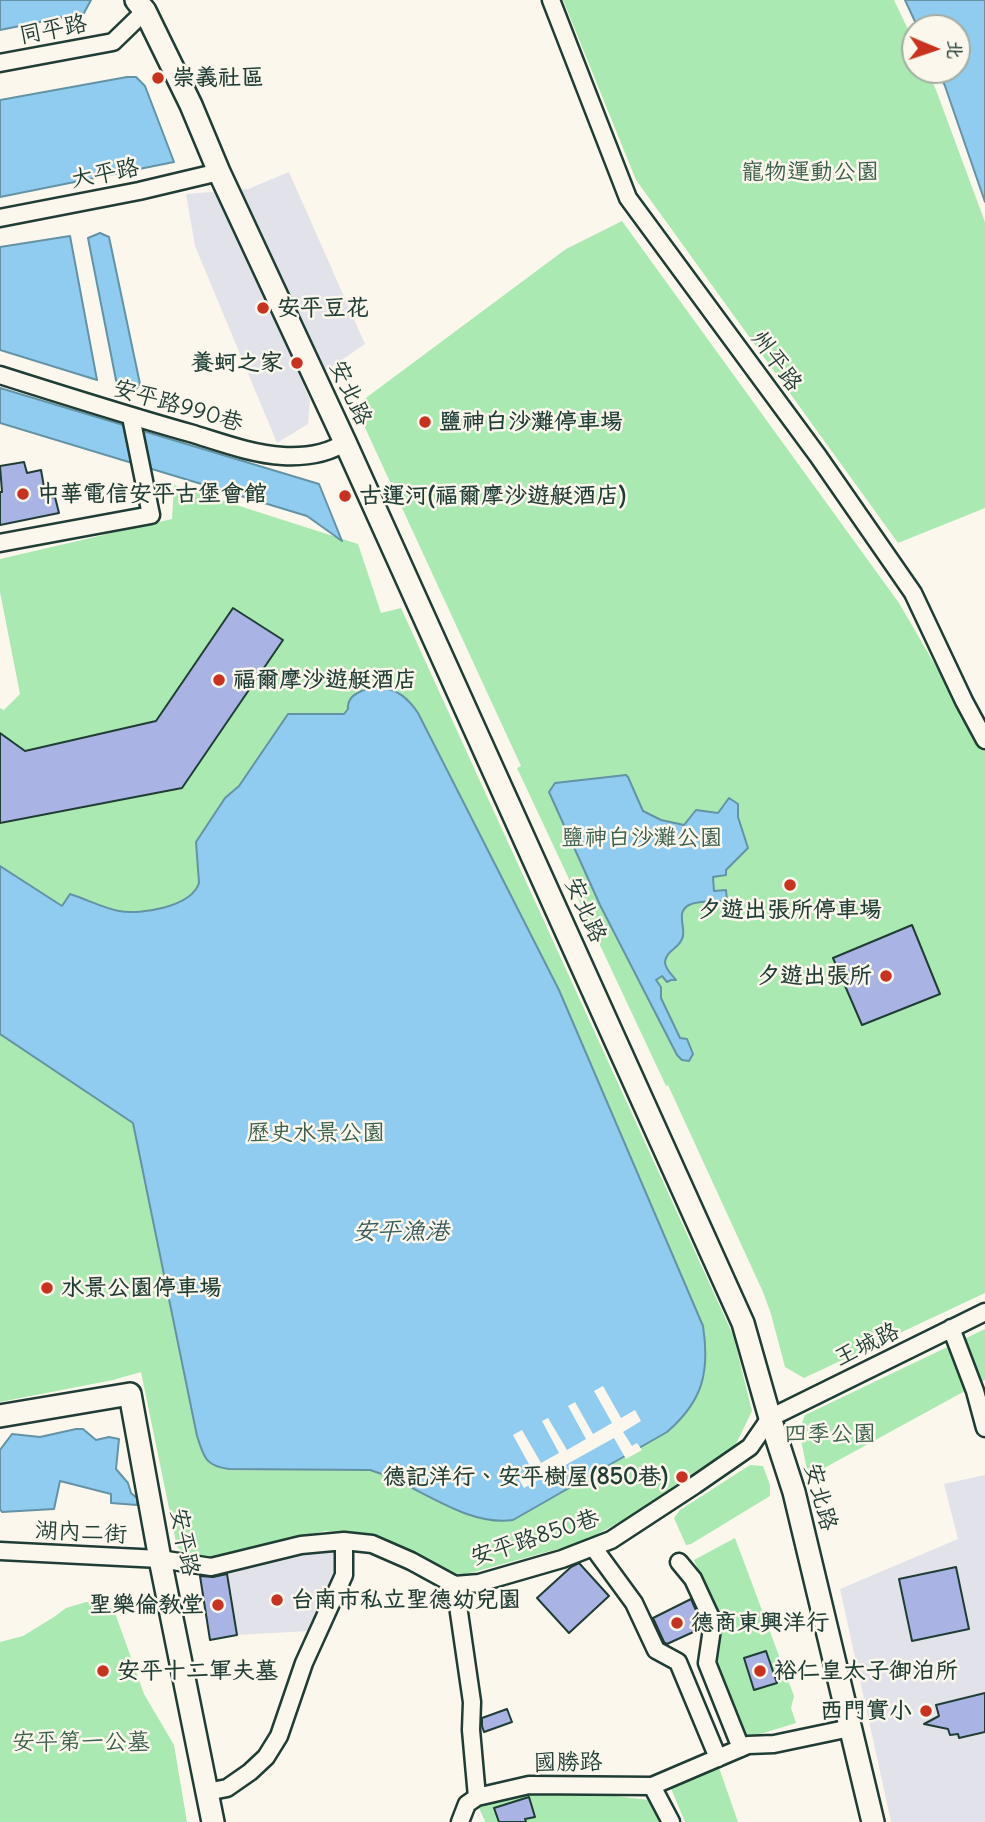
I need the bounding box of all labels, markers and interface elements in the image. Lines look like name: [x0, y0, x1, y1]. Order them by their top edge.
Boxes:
street label: 同平路: [17, 10, 89, 50]
north arrow: [901, 14, 971, 84]
text: 北: [943, 40, 967, 60]
place label: 崇義社區: [172, 64, 264, 92]
marker: 崇義社區: [150, 70, 166, 86]
street label: 大平路: [69, 154, 141, 194]
park label: 寵物運動公園: [741, 158, 879, 186]
place label: 安平豆花: [277, 294, 369, 322]
marker: 安平豆花: [255, 300, 271, 316]
street label: 州平路: [745, 325, 807, 397]
place label: 養蚵之家: [191, 349, 283, 377]
marker: 養蚵之家: [289, 355, 305, 371]
street label: 安北路: [323, 356, 377, 430]
street label: 安平路990巷: [110, 374, 246, 438]
place label: 鹽神白沙灘停車場: [439, 408, 623, 436]
marker: 鹽神白沙灘停車場: [417, 414, 433, 430]
place label: 中華電信安平古堡會館: [37, 480, 267, 508]
place label: 古運河(福爾摩沙遊艇酒店): [359, 482, 626, 510]
marker: 中華電信安平古堡會館: [15, 486, 31, 502]
marker: 古運河(福爾摩沙遊艇酒店): [337, 488, 353, 504]
place label: 福爾摩沙遊艇酒店: [233, 666, 417, 694]
marker: 福爾摩沙遊艇酒店: [211, 672, 227, 688]
park label: 鹽神白沙灘公園: [562, 824, 722, 852]
street label: 安北路: [558, 873, 612, 947]
marker: 夕遊出張所停車場: [782, 877, 798, 893]
place label: 夕遊出張所停車場: [698, 896, 882, 924]
place label: 夕遊出張所: [757, 962, 872, 990]
marker: 夕遊出張所: [878, 968, 894, 984]
park label: 歷史水景公園: [247, 1119, 385, 1147]
water label: 安平漁港: [353, 1218, 449, 1246]
place label: 水景公園停車場: [61, 1274, 222, 1302]
marker: 水景公園停車場: [39, 1280, 55, 1296]
street label: 王城路: [830, 1317, 904, 1373]
park label: 四季公園: [784, 1420, 876, 1448]
street label: 安北路: [798, 1460, 842, 1534]
place label: 德記洋行、安平樹屋(850巷): [383, 1463, 668, 1491]
marker: 德記洋行、安平樹屋(850巷): [674, 1469, 690, 1485]
street label: 安平路850巷: [467, 1504, 603, 1572]
street label: 安平路: [164, 1506, 204, 1578]
street label: 湖內二街: [34, 1517, 128, 1549]
place label: 台南市私立聖德幼兒園: [291, 1586, 521, 1614]
place label: 聖樂倫教堂: [89, 1591, 204, 1619]
marker: 台南市私立聖德幼兒園: [269, 1592, 285, 1608]
marker: 聖樂倫教堂: [210, 1597, 226, 1613]
place label: 德商東興洋行: [691, 1609, 829, 1637]
marker: 德商東興洋行: [669, 1615, 685, 1631]
place label: 安平十二軍夫墓: [117, 1657, 278, 1685]
place label: 裕仁皇太子御泊所: [774, 1657, 958, 1685]
marker: 安平十二軍夫墓: [95, 1663, 111, 1679]
marker: 裕仁皇太子御泊所: [752, 1663, 768, 1679]
place label: 西門實小: [820, 1697, 912, 1725]
marker: 西門實小: [918, 1703, 934, 1719]
park label: 安平第一公墓: [12, 1728, 150, 1756]
street label: 國勝路: [533, 1749, 603, 1777]

